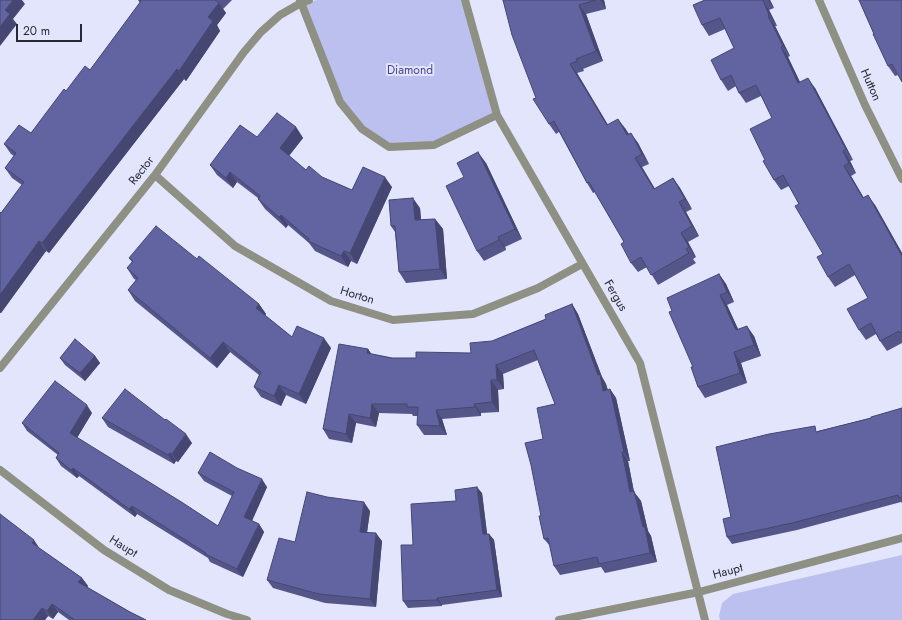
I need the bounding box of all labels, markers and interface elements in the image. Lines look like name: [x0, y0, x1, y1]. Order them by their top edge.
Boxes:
scale bar: [18, 16, 84, 42]
text: 20 m: [23, 22, 50, 40]
park label: Diamond: [387, 64, 433, 78]
street label: Hutton: [857, 67, 883, 103]
street label: Rector: [126, 154, 158, 188]
street label: Fergus: [600, 278, 630, 314]
street label: Horton: [338, 284, 376, 308]
street label: Haupt: [106, 533, 140, 561]
street label: Haupt: [711, 561, 745, 583]

